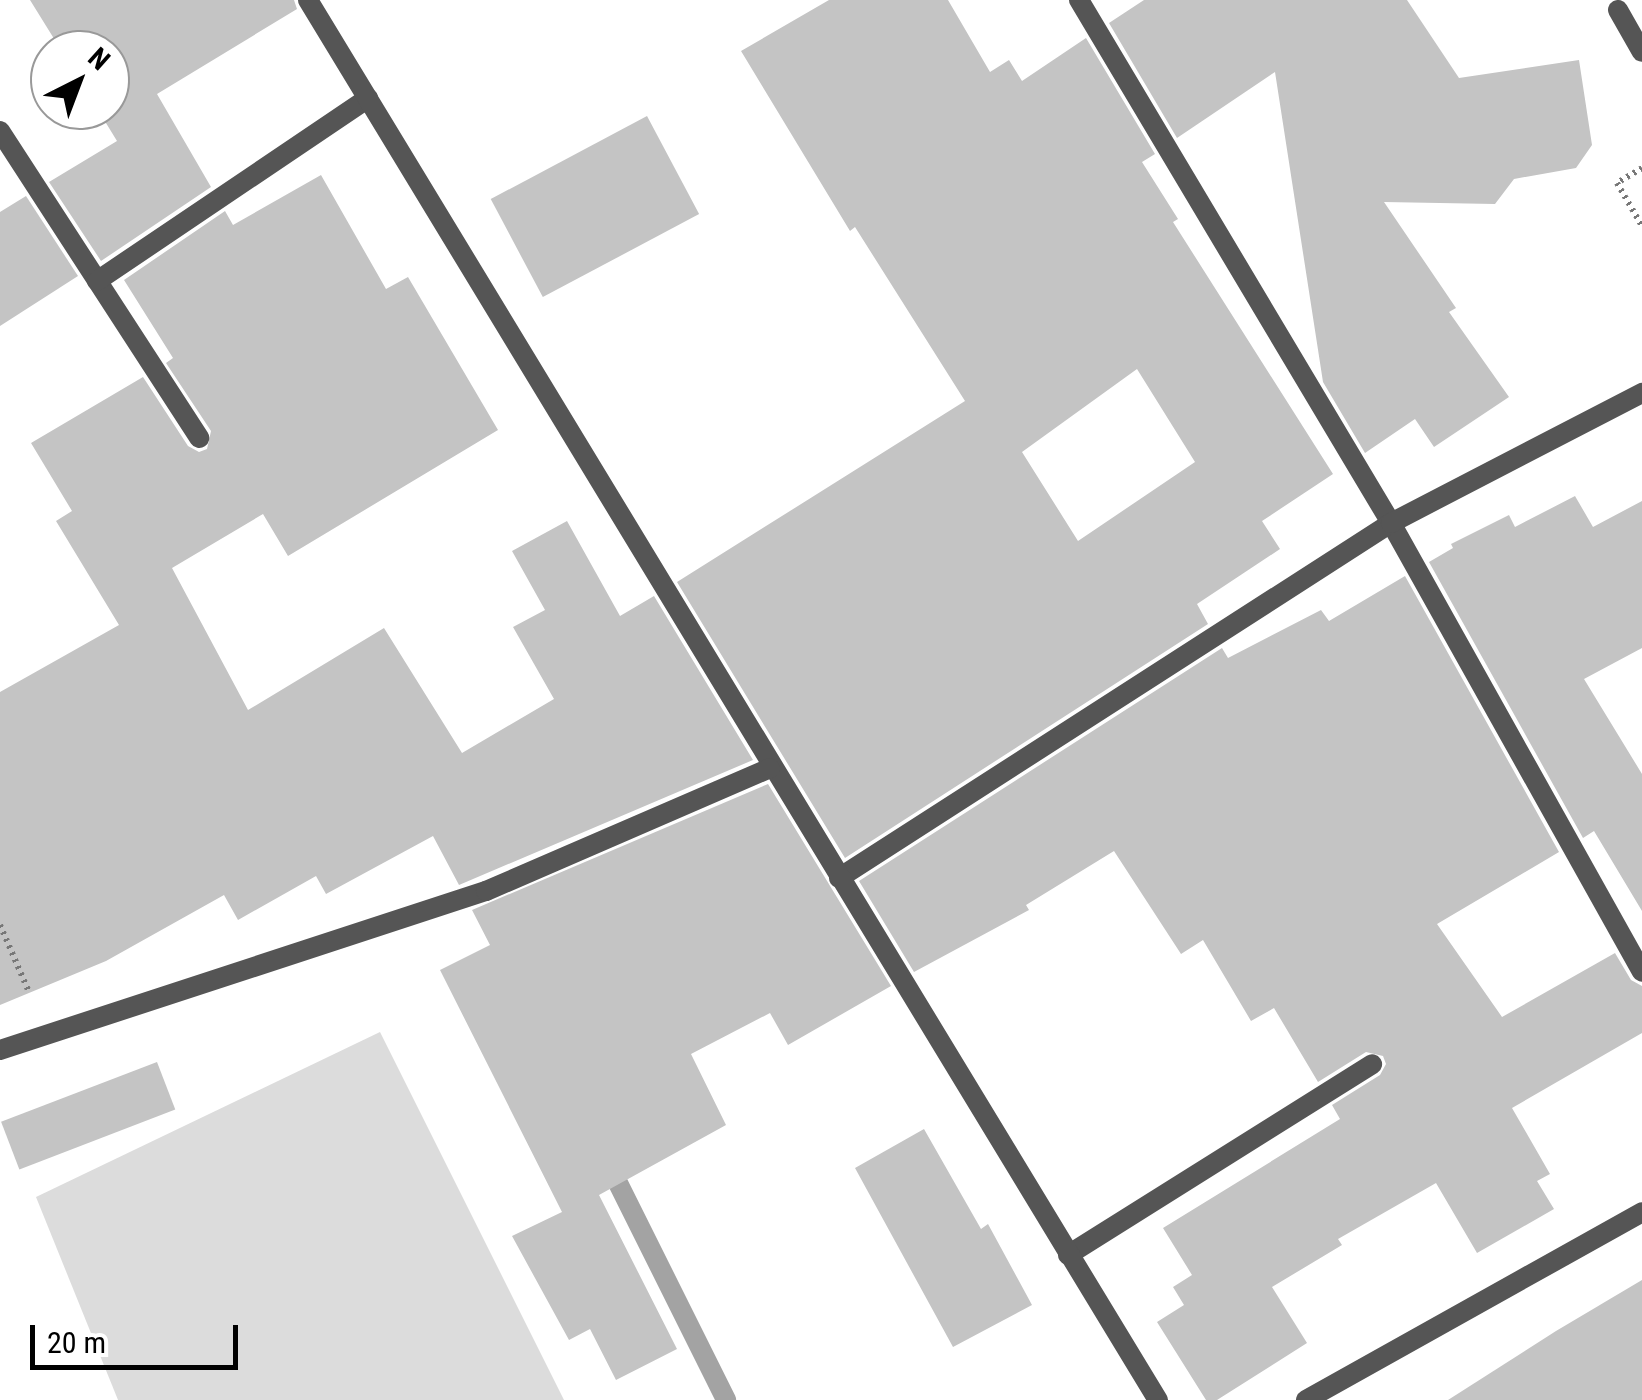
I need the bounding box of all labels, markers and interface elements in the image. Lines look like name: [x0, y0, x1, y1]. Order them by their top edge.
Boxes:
north arrow: [30, 30, 130, 130]
text: N: [82, 41, 116, 77]
scale bar: [35, 1305, 242, 1367]
text: 20 m: [47, 1325, 106, 1360]

